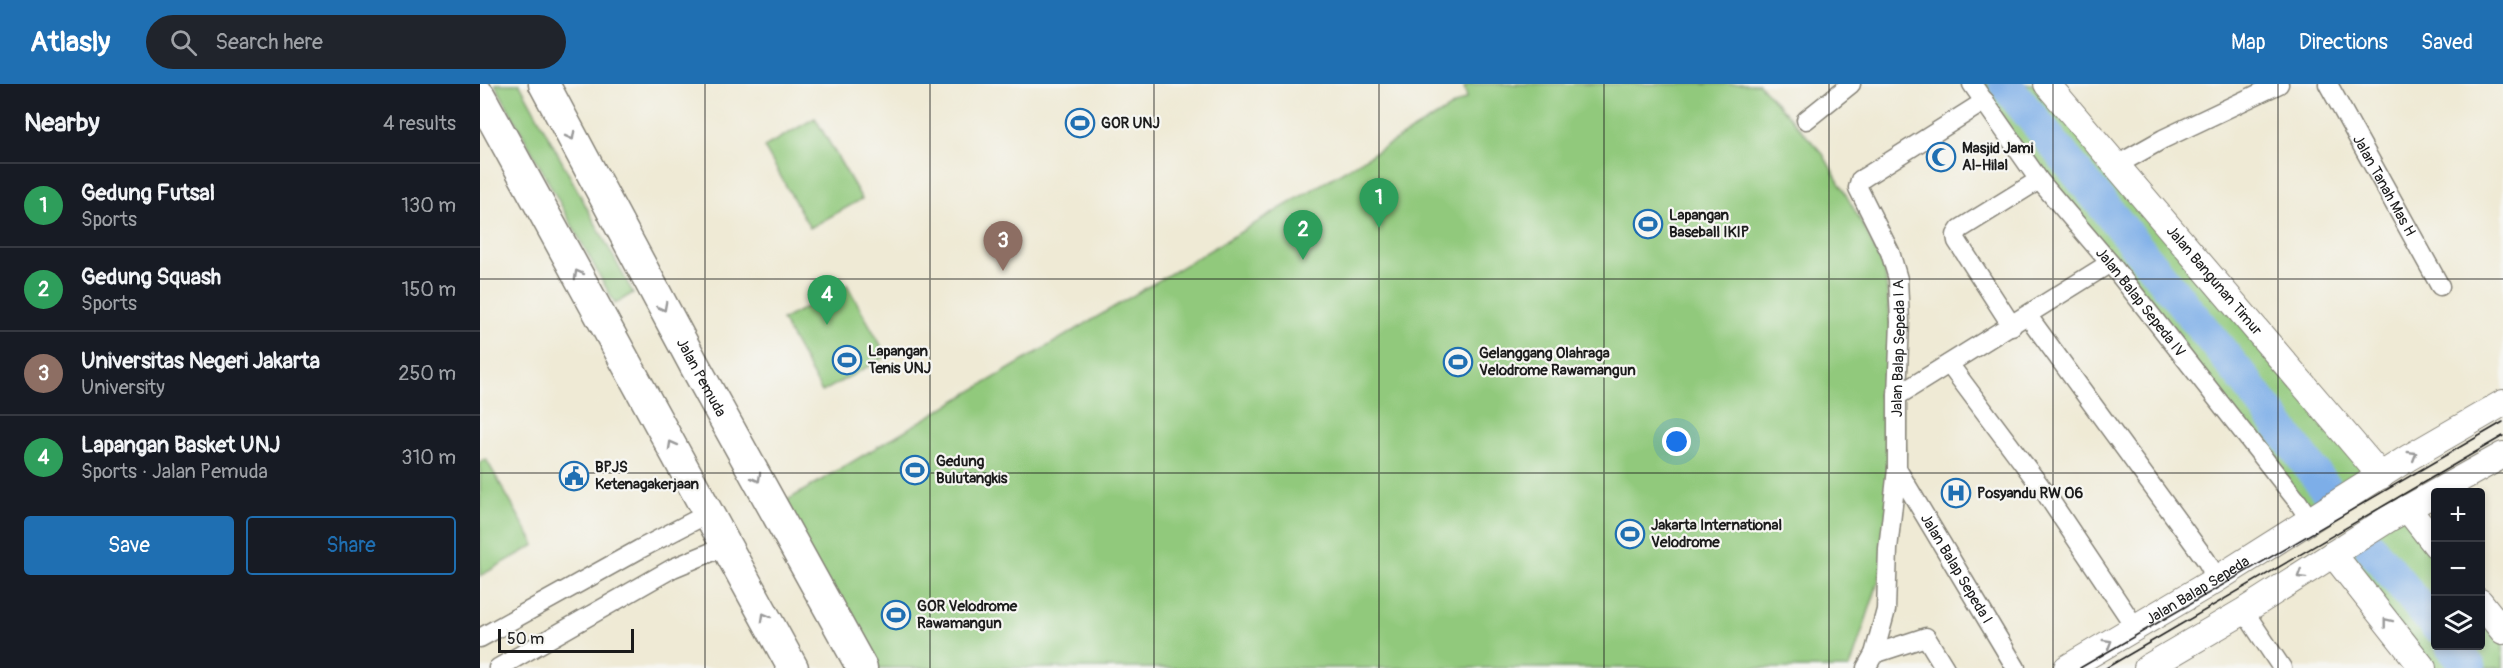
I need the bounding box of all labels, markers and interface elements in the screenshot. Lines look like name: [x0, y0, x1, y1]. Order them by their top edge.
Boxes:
search box: [146, 15, 566, 69]
text: Atlasly: [30, 25, 110, 60]
icon: search: [167, 26, 200, 59]
text: Search here: [215, 28, 323, 56]
text: Map: [2231, 29, 2266, 56]
text: Directions: [2299, 29, 2388, 56]
text: Saved: [2421, 29, 2473, 56]
text: Nearby: [24, 107, 100, 139]
sports icon: GOR UNJ: [1064, 107, 1096, 139]
text: 4 results: [383, 111, 456, 136]
place label: GOR UNJ: [1101, 114, 1160, 133]
one-way arrow: [564, 129, 575, 140]
street label: Jalan Tanah Mas H: [2348, 132, 2420, 240]
place label: Masjid Jami Al-Hilal: [1962, 139, 2034, 175]
mosque icon: Masjid Jami Al-Hilal: [1925, 141, 1957, 173]
pin: 1: [1360, 178, 1398, 228]
text: Gedung Futsal: [81, 179, 215, 207]
text: 1: [40, 193, 47, 218]
text: 130 m: [401, 193, 456, 218]
place label: Lapangan Baseball IKIP: [1669, 206, 1749, 242]
text: Sports: [81, 207, 137, 232]
sports icon: Lapangan Baseball IKIP: [1632, 208, 1664, 240]
pin: 2: [1284, 210, 1322, 260]
pin: 3: [984, 222, 1022, 271]
street label: Jalan Bangunan Timur: [2162, 222, 2266, 340]
street label: Jalan Balap Sepeda IV: [2091, 244, 2189, 361]
text: Gedung Squash: [81, 263, 221, 291]
one-way arrow: [574, 270, 585, 280]
pin: 4: [808, 276, 846, 325]
text: 2: [38, 277, 49, 302]
text: 150 m: [402, 277, 456, 302]
street label: Jalan Balap Sepeda I A: [1888, 279, 1910, 417]
text: Sports: [81, 291, 137, 316]
one-way arrow: [656, 301, 668, 312]
street label: Jalan Pemuda: [672, 335, 730, 420]
place label: Lapangan Tenis UNJ: [867, 342, 931, 378]
sports icon: Lapangan Tenis UNJ: [831, 344, 863, 376]
place label: Gelanggang Olahraga Velodrome Rawamangun: [1479, 344, 1636, 380]
sports icon: Gelanggang Olahraga Velodrome Rawamangun: [1442, 346, 1474, 378]
text: Universitas Negeri Jakarta: [81, 347, 320, 375]
text: 3: [38, 361, 49, 386]
text: 250 m: [398, 361, 456, 386]
text: University: [81, 375, 165, 400]
your location: [1662, 427, 1691, 456]
text: Lapangan Basket UNJ: [81, 431, 280, 459]
one-way arrow: [668, 441, 679, 452]
text: 4: [38, 445, 49, 470]
text: 310 m: [401, 445, 456, 470]
one-way arrow: [2407, 451, 2417, 463]
place label: Gedung Bulutangkis: [936, 452, 1008, 488]
sports icon: Gedung Bulutangkis: [899, 454, 931, 486]
place label: BPJS Ketenagakerjaan: [595, 458, 700, 494]
text: Sports · Jalan Pemuda: [81, 459, 268, 484]
public building icon: BPJS Ketenagakerjaan: [558, 460, 590, 492]
one-way arrow: [750, 472, 761, 483]
hospital icon: Posyandu RW 06: [1940, 477, 1972, 509]
place label: Posyandu RW 06: [1977, 484, 2084, 503]
map controls: [2431, 488, 2485, 650]
button: +: [2431, 488, 2485, 542]
street label: Jalan Balap Sepeda I: [1916, 510, 1996, 627]
button: Save: [24, 516, 234, 575]
button: Share: [246, 516, 456, 575]
place label: Jakarta International Velodrome: [1651, 516, 1782, 552]
sports icon: Jakarta International Velodrome: [1614, 518, 1646, 550]
button: −: [2431, 542, 2485, 596]
street label: Jalan Balap Sepeda: [2143, 552, 2253, 629]
one-way arrow: [2296, 568, 2307, 579]
button: layers: [2431, 596, 2485, 650]
place label: GOR Velodrome Rawamangun: [917, 597, 1018, 633]
sports icon: GOR Velodrome Rawamangun: [880, 599, 912, 631]
one-way arrow: [761, 612, 772, 623]
one-way arrow: [2383, 618, 2394, 629]
scale bar: [498, 626, 634, 654]
text: 50 m: [507, 629, 544, 649]
one-way arrow: [2102, 638, 2112, 650]

